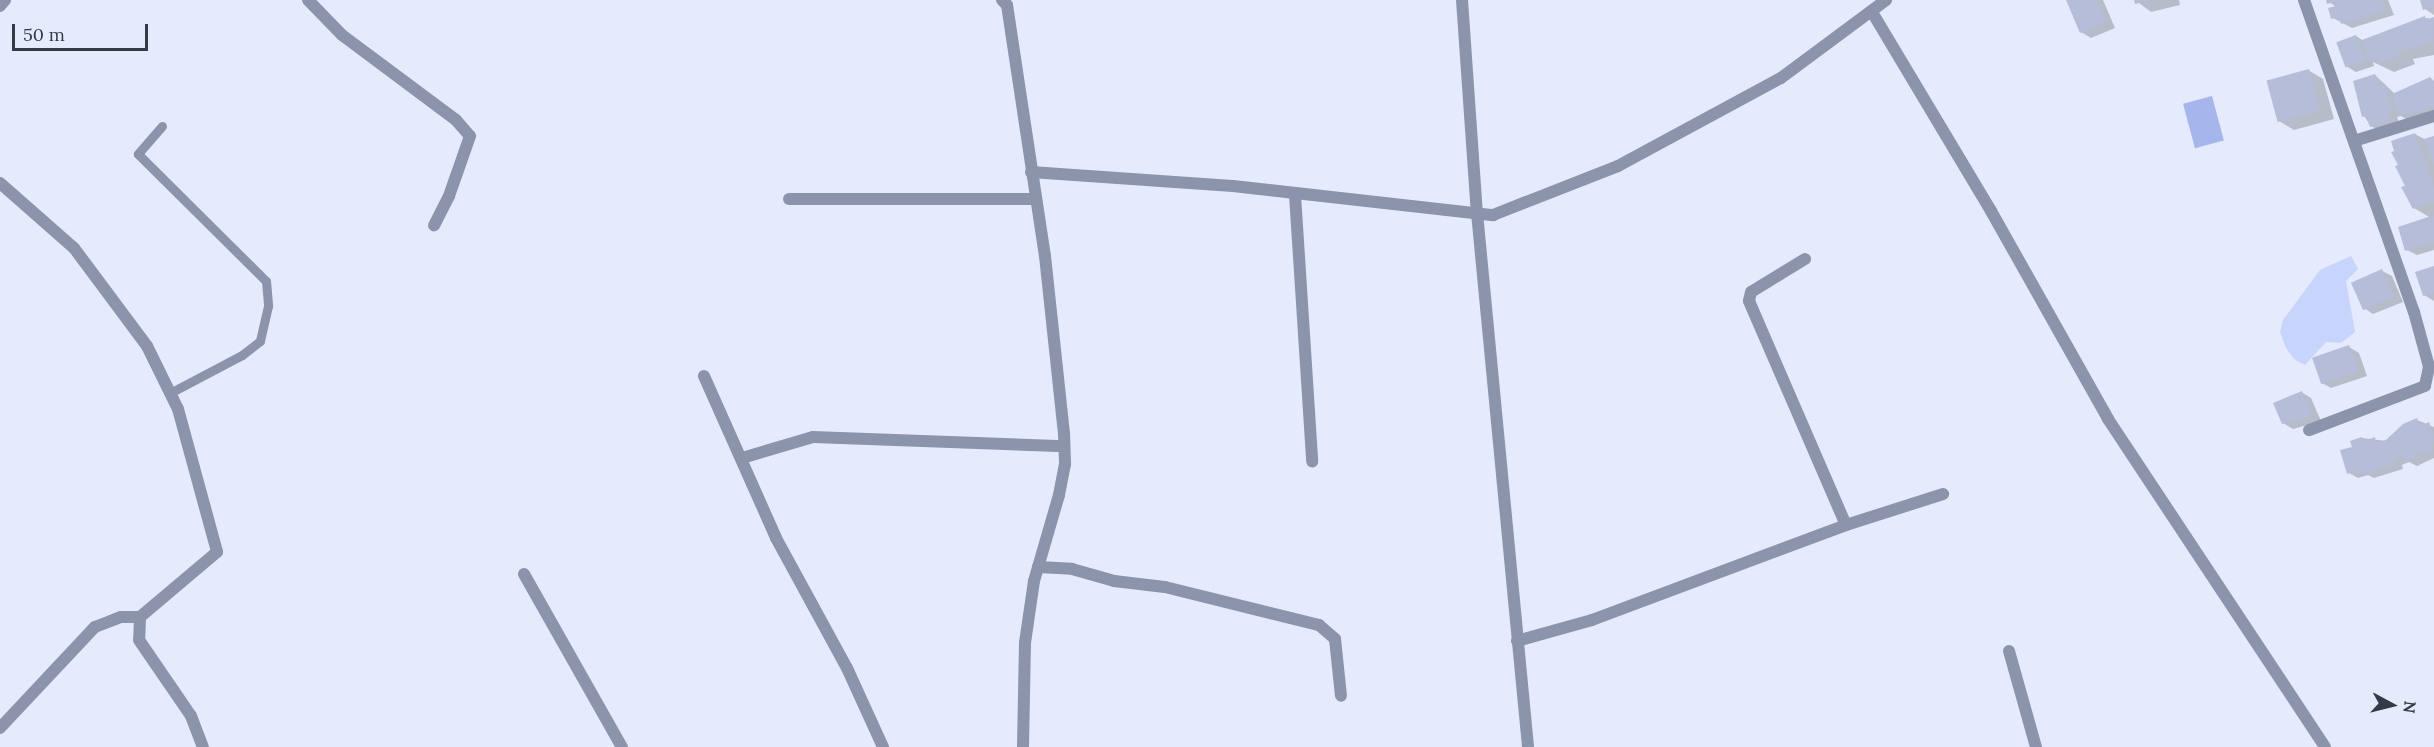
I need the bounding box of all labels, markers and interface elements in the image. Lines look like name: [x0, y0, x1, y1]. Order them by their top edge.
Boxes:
scale bar: [15, 12, 152, 50]
text: 50 m: [23, 23, 65, 46]
north arrow: [2362, 675, 2422, 735]
text: N: [2399, 700, 2421, 715]

